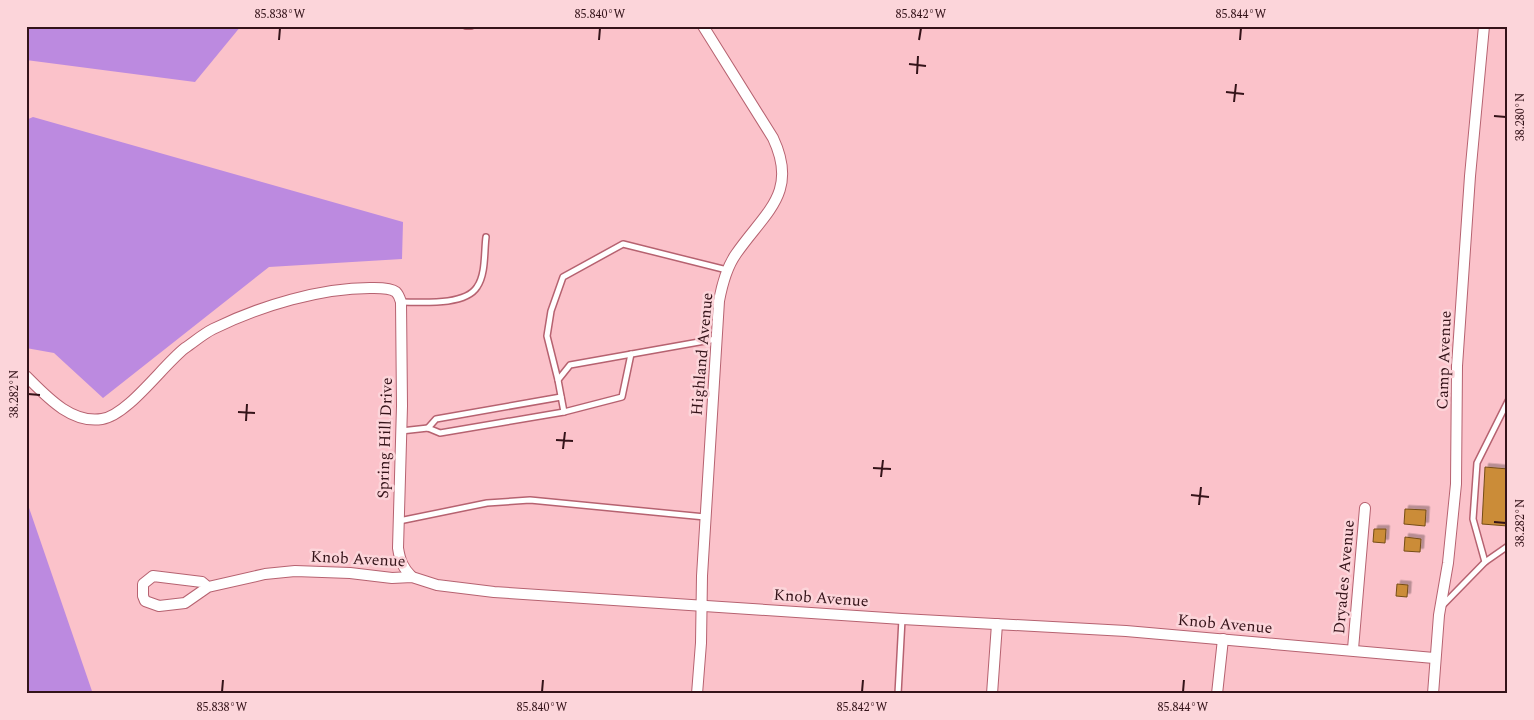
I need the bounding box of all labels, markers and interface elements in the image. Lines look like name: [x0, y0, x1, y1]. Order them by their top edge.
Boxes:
text: 85.838°W: [255, 5, 306, 24]
text: 85.840°W: [575, 5, 626, 24]
text: 85.842°W: [896, 5, 947, 24]
text: 85.844°W: [1216, 5, 1267, 24]
text: 38.280°N: [1511, 93, 1530, 141]
street label: Highland Avenue: [685, 291, 719, 417]
street label: Camp Avenue: [1430, 310, 1458, 410]
text: 38.282°N: [5, 370, 24, 418]
street label: Spring Hill Drive: [371, 377, 399, 499]
text: 38.282°N: [1511, 499, 1530, 547]
street label: Dryades Avenue: [1327, 519, 1361, 635]
street label: Knob Avenue: [310, 545, 406, 573]
street label: Knob Avenue: [773, 583, 869, 613]
street label: Knob Avenue: [1177, 608, 1273, 640]
text: 85.838°W: [197, 698, 248, 717]
text: 85.840°W: [517, 698, 568, 717]
text: 85.842°W: [837, 698, 888, 717]
text: 85.844°W: [1158, 698, 1209, 717]

